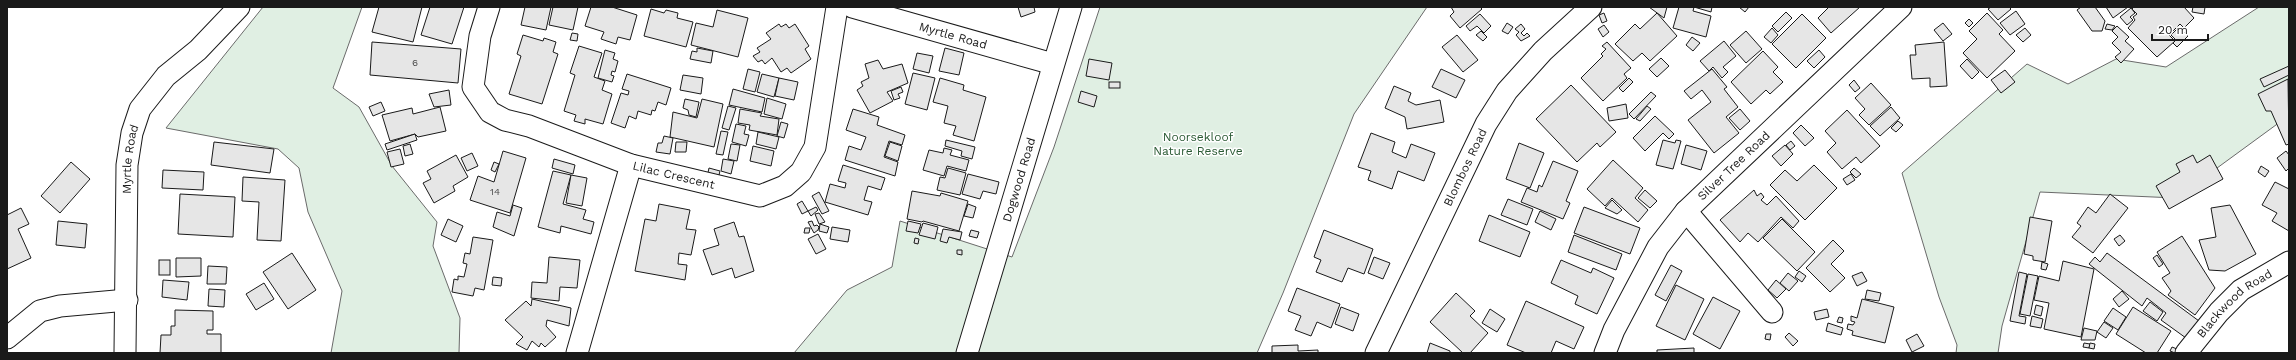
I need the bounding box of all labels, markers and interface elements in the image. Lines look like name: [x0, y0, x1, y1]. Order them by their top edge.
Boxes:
scale bar: [2152, 16, 2208, 42]
street label: Myrtle Road: [917, 19, 989, 52]
text: 20 m: [2158, 23, 2188, 37]
house number: 6: [412, 57, 418, 68]
street label: Myrtle Road: [120, 123, 141, 194]
street label: Blombos Road: [1441, 126, 1490, 208]
street label: Silver Tree Road: [1695, 128, 1773, 203]
park label: Noorsekloof Nature Reserve: [1153, 130, 1243, 158]
street label: Dogwood Road: [1000, 136, 1038, 223]
street label: Lilac Crescent: [631, 159, 716, 192]
house number: 14: [490, 186, 500, 197]
street label: Blackwood Road: [2194, 266, 2275, 341]

